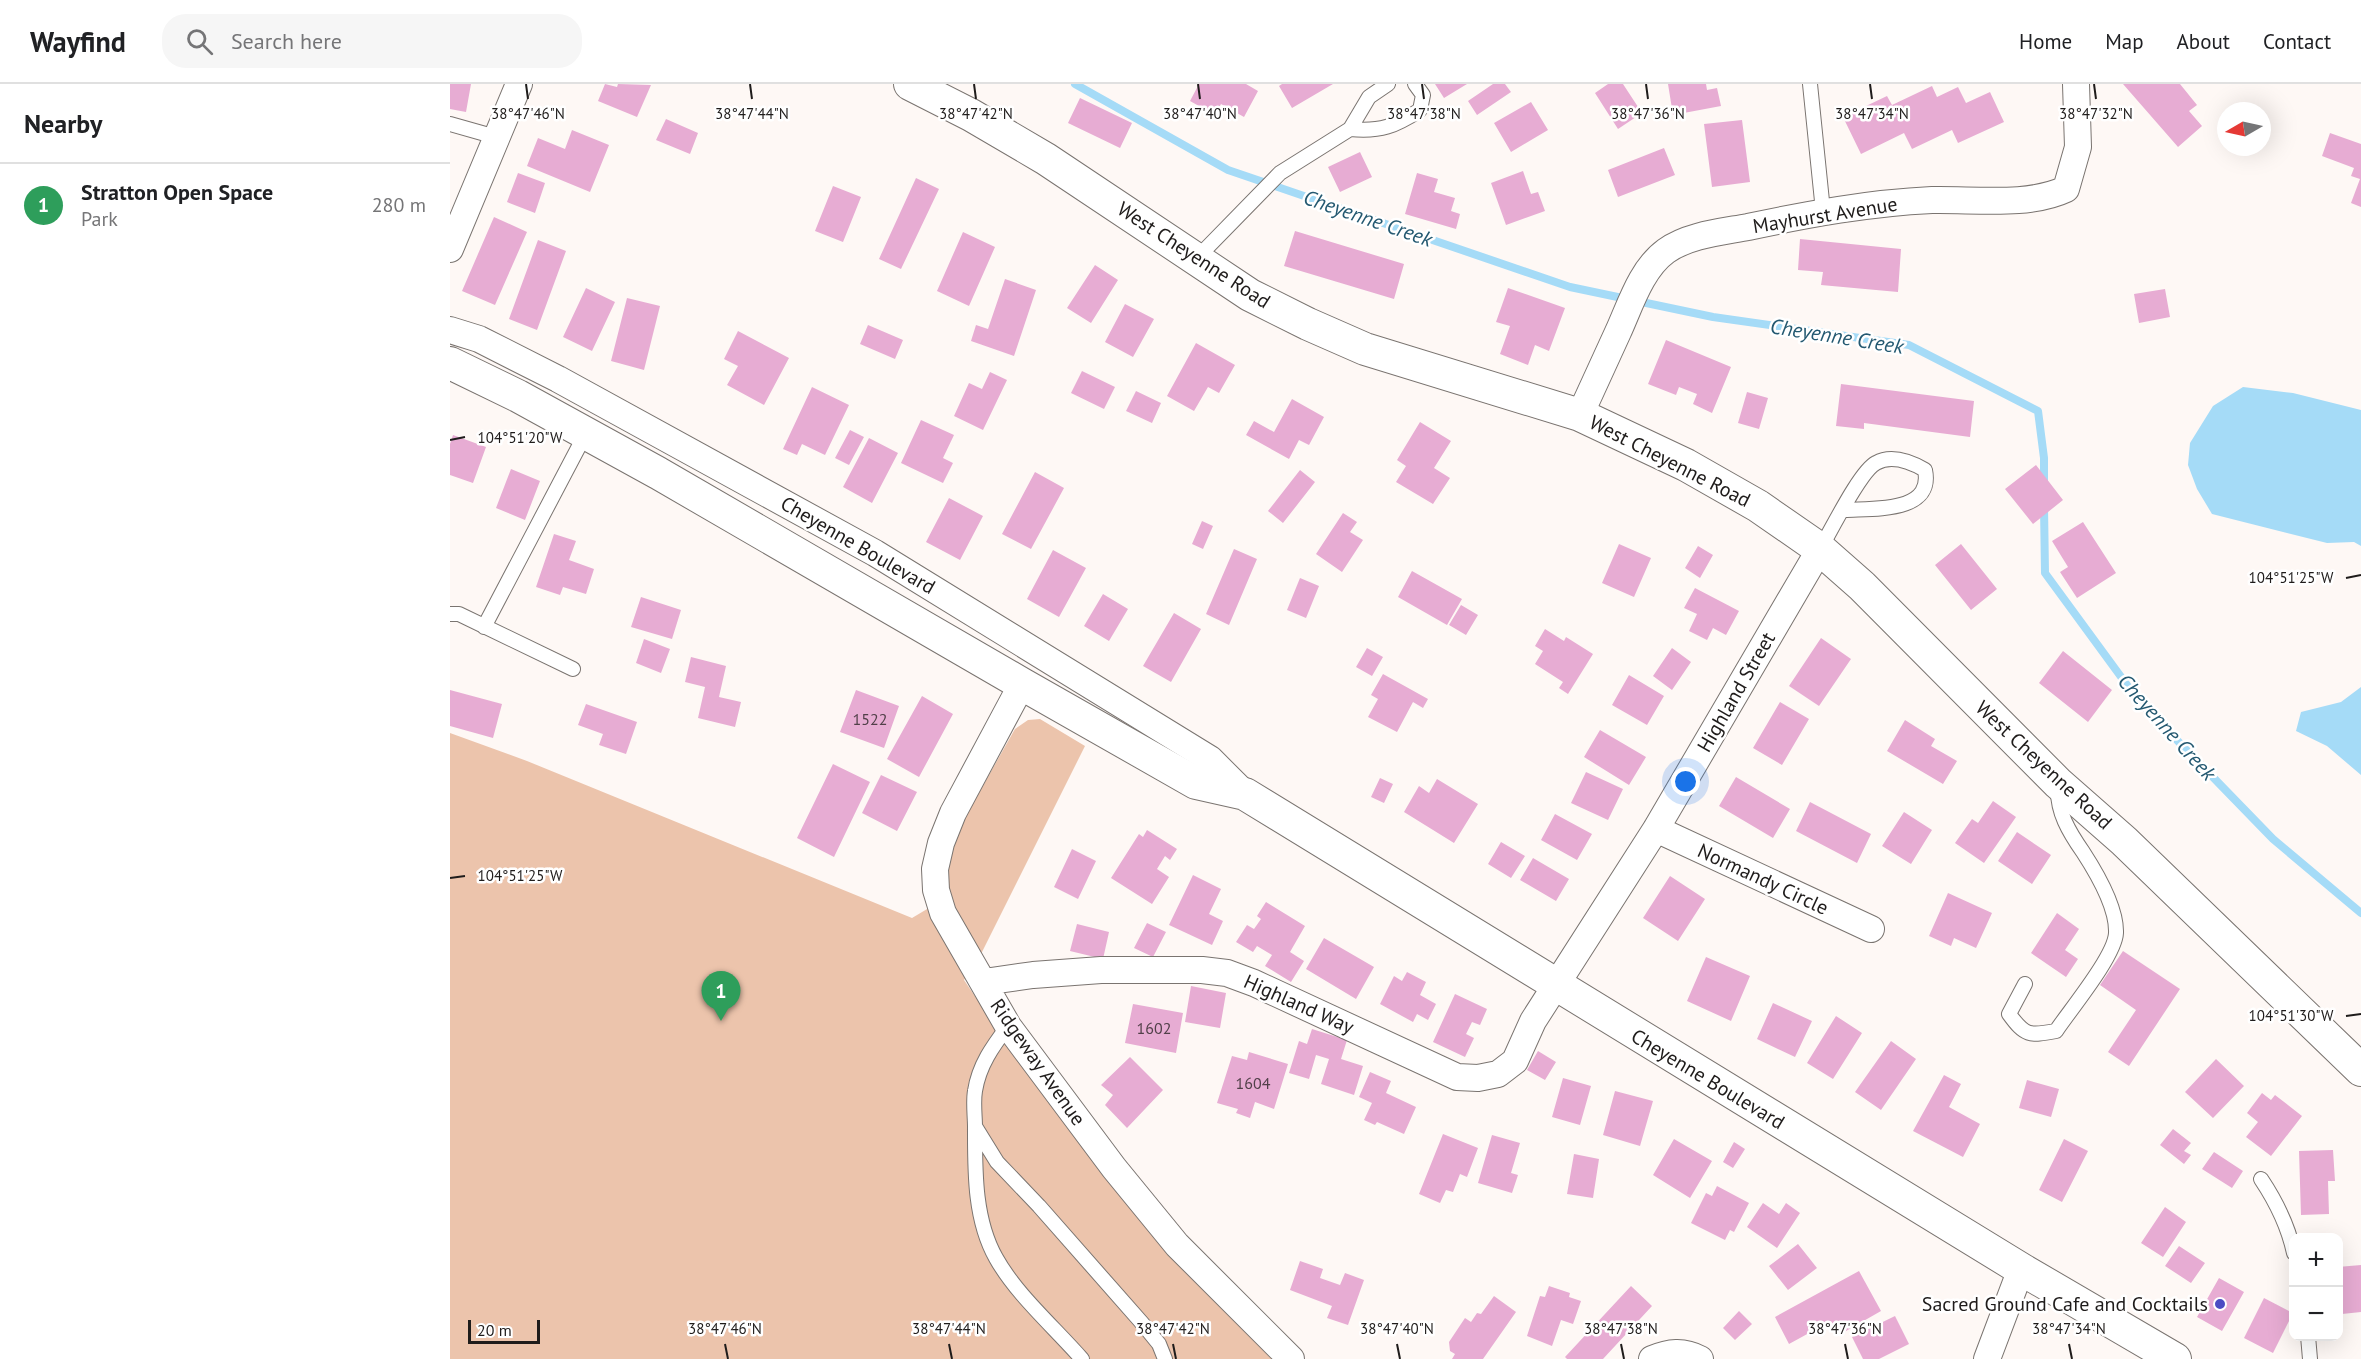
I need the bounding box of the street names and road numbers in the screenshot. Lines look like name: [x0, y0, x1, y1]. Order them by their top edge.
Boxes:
street label: Mayhurst Avenue: [1751, 191, 1899, 239]
street label: West Cheyenne Road: [1112, 196, 1276, 314]
street label: West Cheyenne Road: [1585, 409, 1755, 513]
street label: Cheyenne Boulevard: [776, 490, 940, 600]
street label: Highland Street: [1691, 627, 1781, 757]
street label: West Cheyenne Road: [1970, 695, 2118, 835]
street label: Normandy Circle: [1693, 837, 1833, 921]
street label: Highland Way: [1240, 968, 1359, 1040]
street label: Ridgeway Avenue: [985, 993, 1091, 1131]
street label: Cheyenne Boulevard: [1626, 1023, 1790, 1135]

